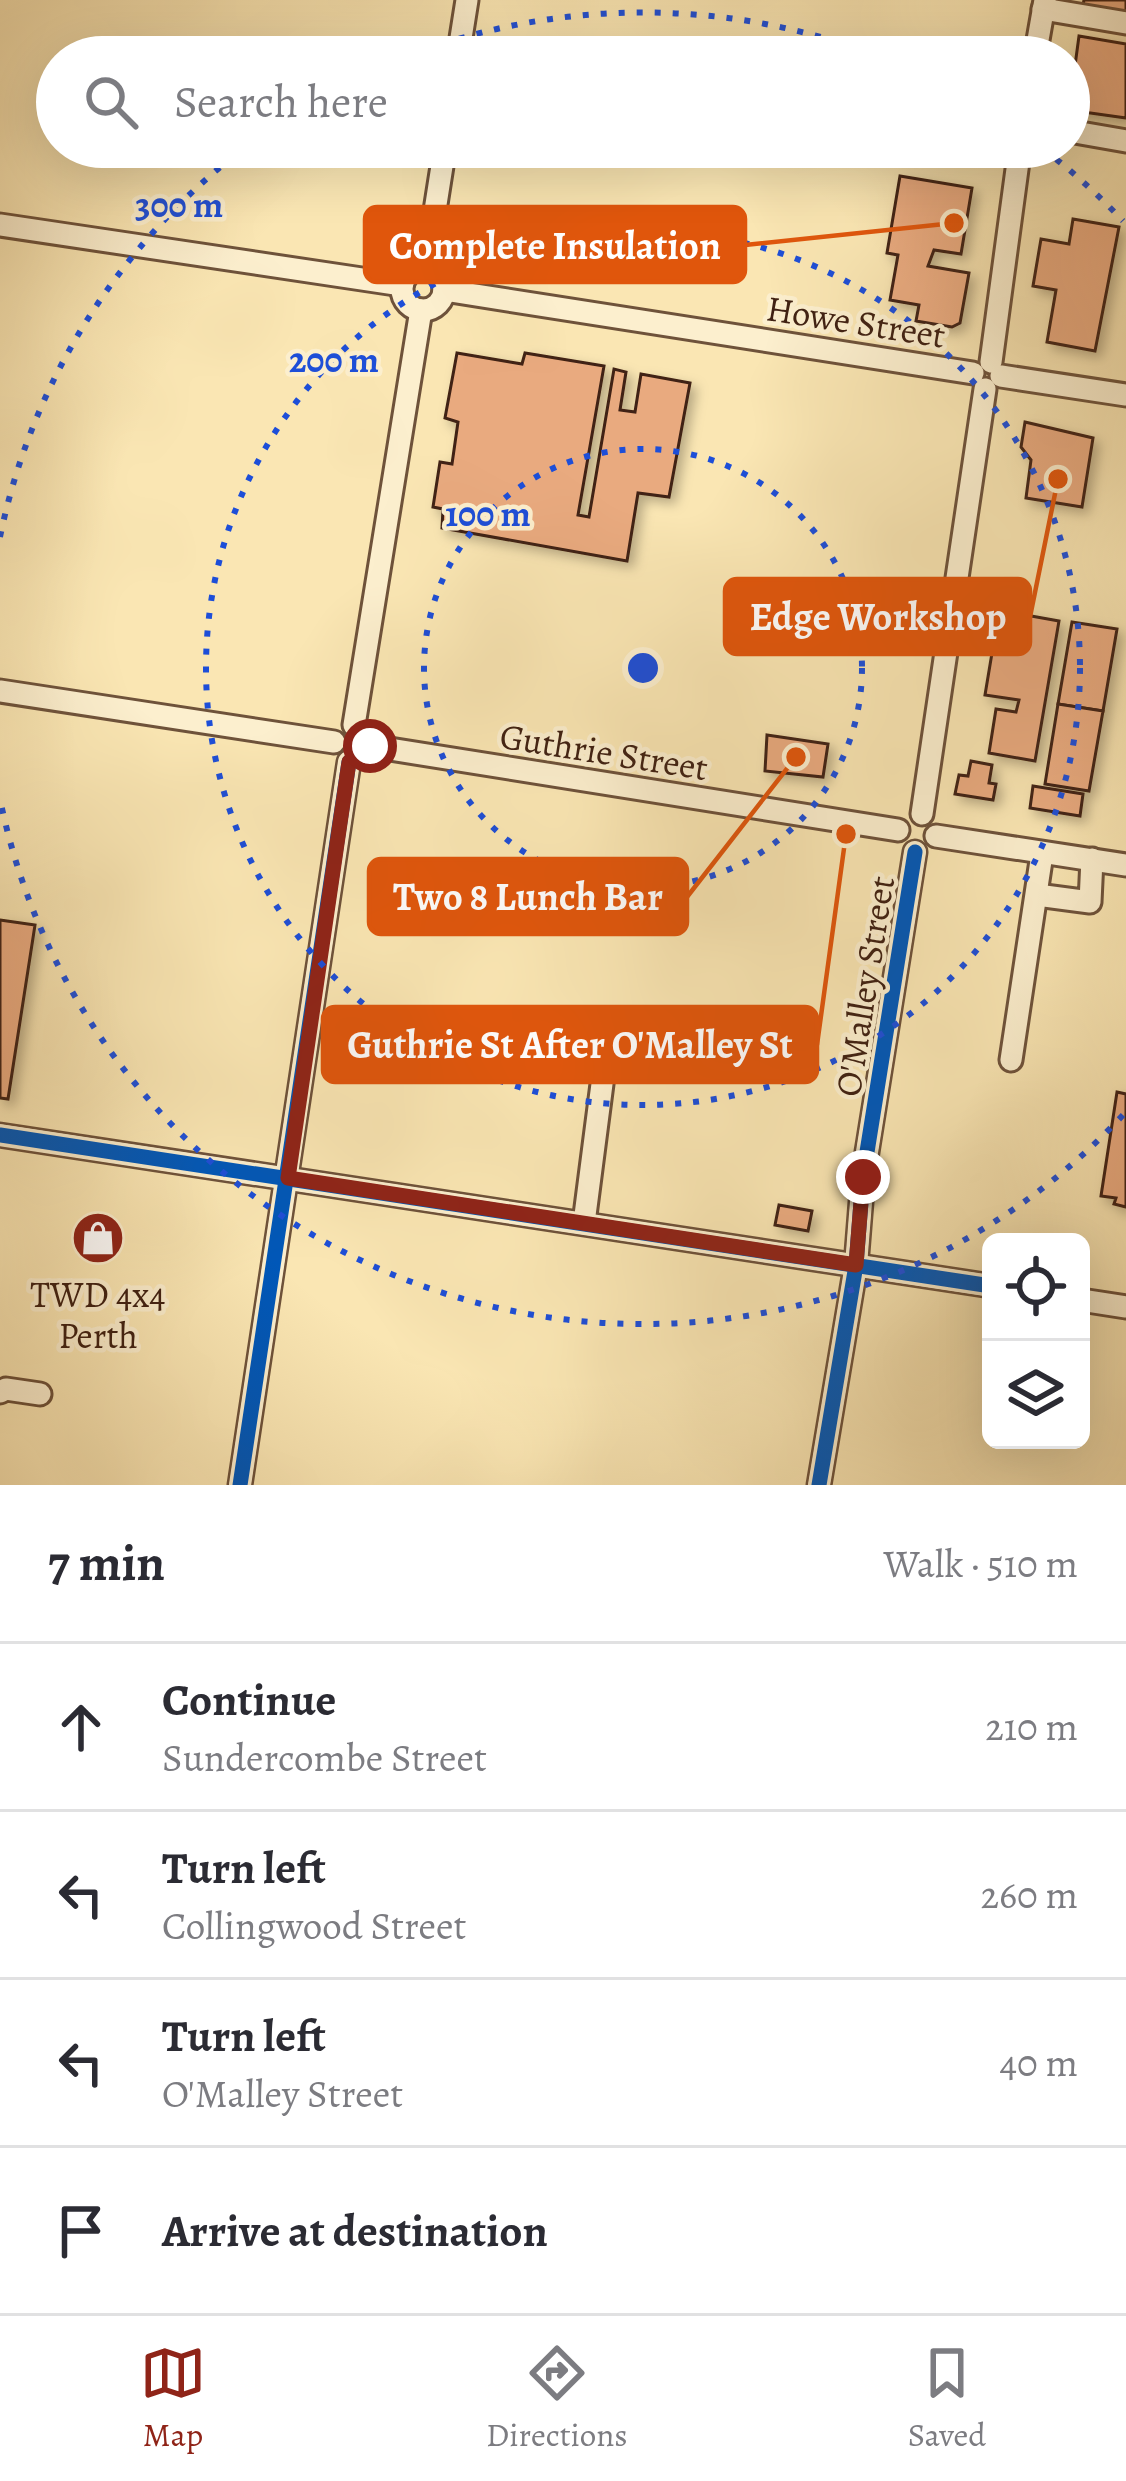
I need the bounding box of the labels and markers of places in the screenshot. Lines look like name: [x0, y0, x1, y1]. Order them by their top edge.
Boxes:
callout: Complete Insulation: [365, 207, 745, 282]
callout: Edge Workshop: [725, 579, 1030, 654]
centre of rings: [622, 647, 664, 689]
callout: Two 8 Lunch Bar: [369, 859, 687, 934]
callout: Guthrie St After O'Malley St: [323, 1007, 817, 1082]
shop icon: TWD 4x4 Perth: [70, 1210, 126, 1266]
place label: TWD 4x4 Perth: [30, 1270, 166, 1360]

